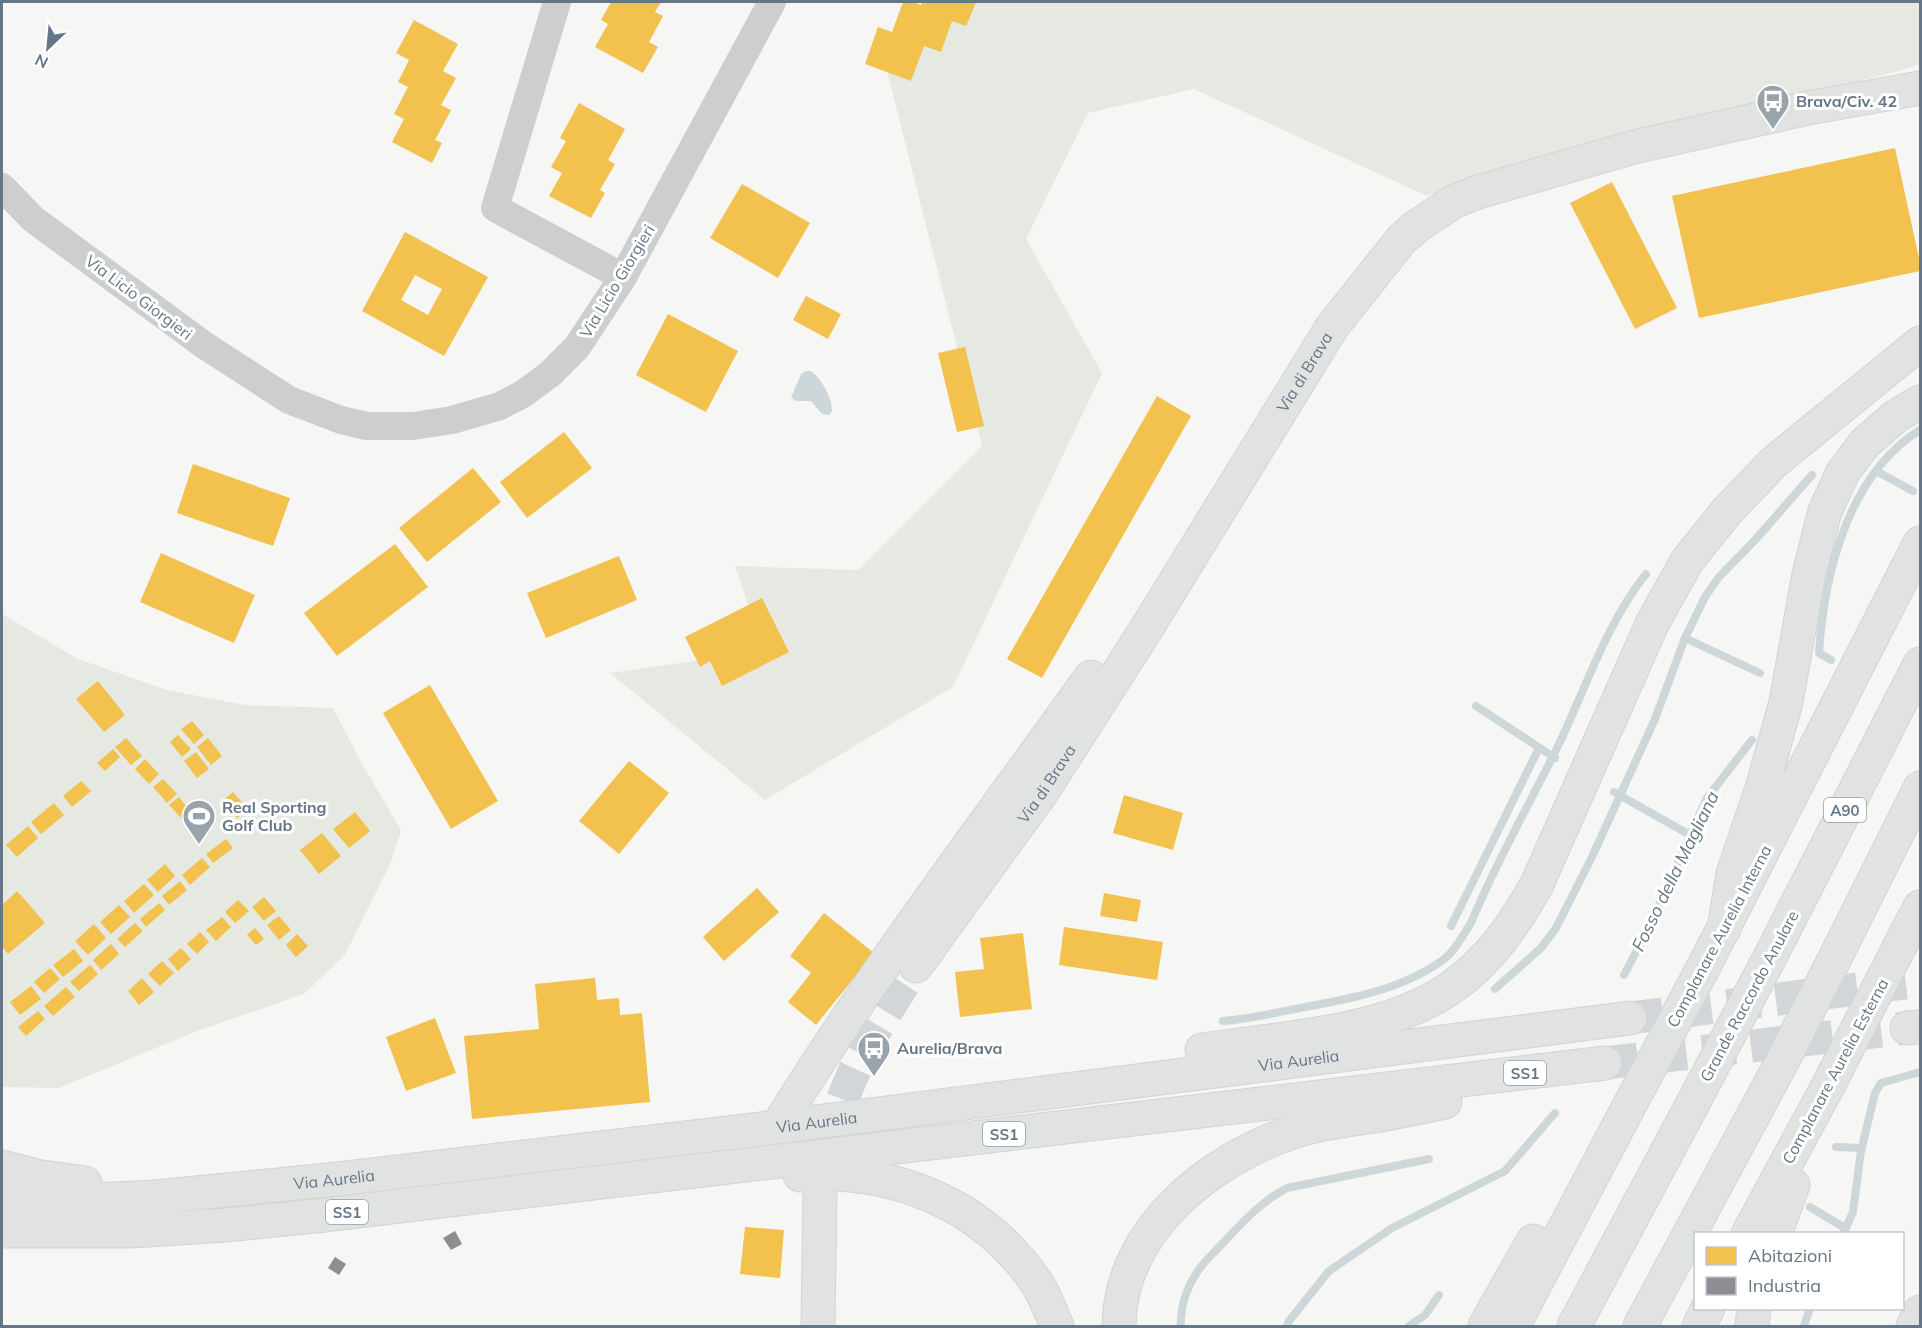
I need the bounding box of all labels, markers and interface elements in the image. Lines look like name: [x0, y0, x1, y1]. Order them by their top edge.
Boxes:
north arrow: [18, 18, 78, 78]
text: N: [32, 50, 51, 73]
bus stop icon: Brava/Civ. 42: [1755, 83, 1791, 130]
place label: Brava/Civ. 42: [1796, 91, 1897, 111]
street label: Via Licio Giorgieri: [575, 221, 659, 341]
street label: Via Licio Giorgieri: [82, 250, 196, 344]
street label: Via di Brava: [1272, 328, 1337, 416]
street label: Via di Brava: [1013, 741, 1080, 827]
water label: Fosso della Magliana: [1626, 787, 1724, 955]
place label: Real Sporting Golf Club: [222, 797, 327, 835]
sports icon: Real Sporting Golf Club: [181, 798, 217, 845]
road number: A90: [1824, 798, 1866, 822]
street label: Complanare Aurelia Interna: [1662, 841, 1776, 1031]
street label: Grande Raccordo Anulare: [1695, 907, 1803, 1085]
street label: Complanare Aurelia Esterna: [1778, 975, 1892, 1167]
bus stop icon: Aurelia/Brava: [856, 1030, 892, 1077]
place label: Aurelia/Brava: [897, 1038, 1002, 1058]
street label: Via Aurelia: [1257, 1045, 1340, 1075]
road number: SS1: [1504, 1061, 1546, 1085]
street label: Via Aurelia: [775, 1107, 858, 1137]
road number: SS1: [983, 1122, 1025, 1146]
street label: Via Aurelia: [293, 1165, 376, 1193]
road number: SS1: [326, 1200, 368, 1224]
legend: [1694, 1232, 1904, 1310]
text: Abitazioni: [1748, 1244, 1832, 1267]
text: Industria: [1748, 1274, 1821, 1297]

